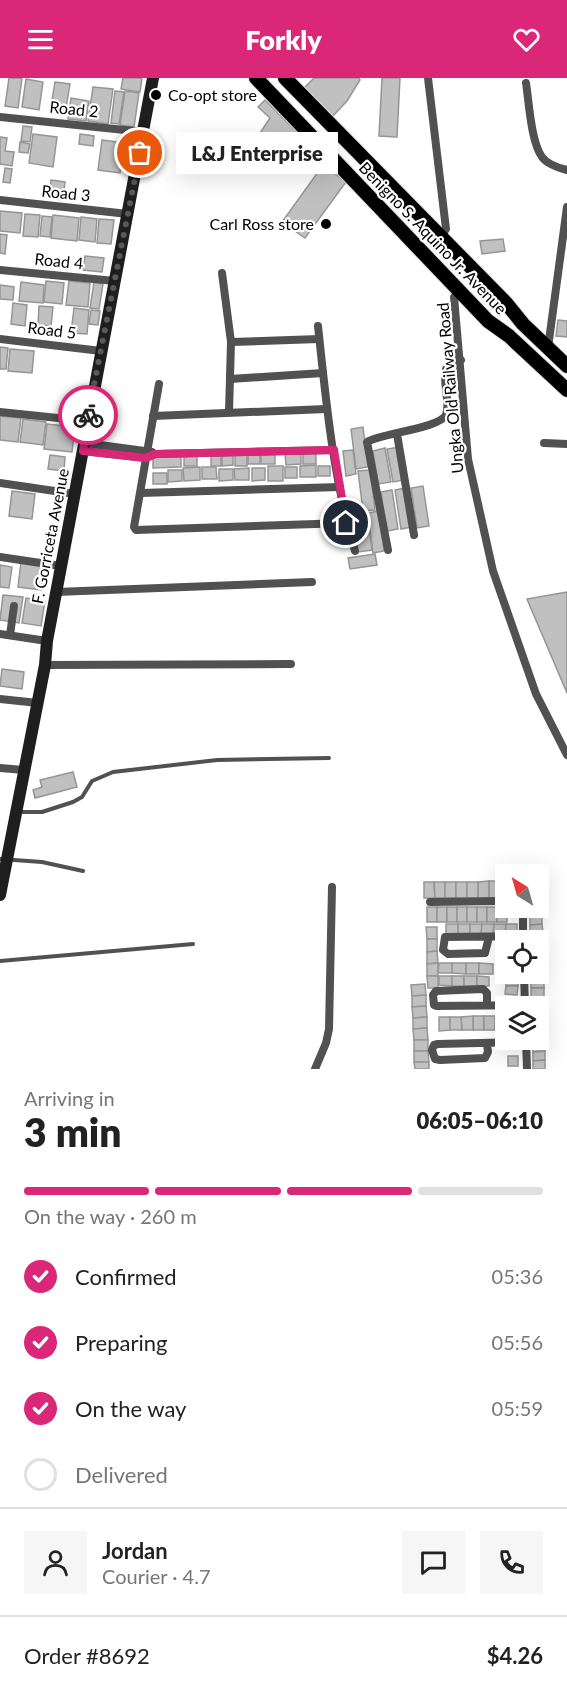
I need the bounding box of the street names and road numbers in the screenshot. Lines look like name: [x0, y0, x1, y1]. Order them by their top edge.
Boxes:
street label: Road 2: [49, 97, 99, 121]
street label: Benigno S. Aquino Jr. Avenue: [356, 158, 511, 318]
street label: Road 3: [41, 181, 91, 205]
street label: Road 4: [34, 249, 84, 273]
street label: Ungka Old Railway Road: [433, 302, 466, 474]
street label: Road 5: [27, 317, 77, 342]
street label: F. Gorriceta Avenue: [27, 467, 72, 605]

